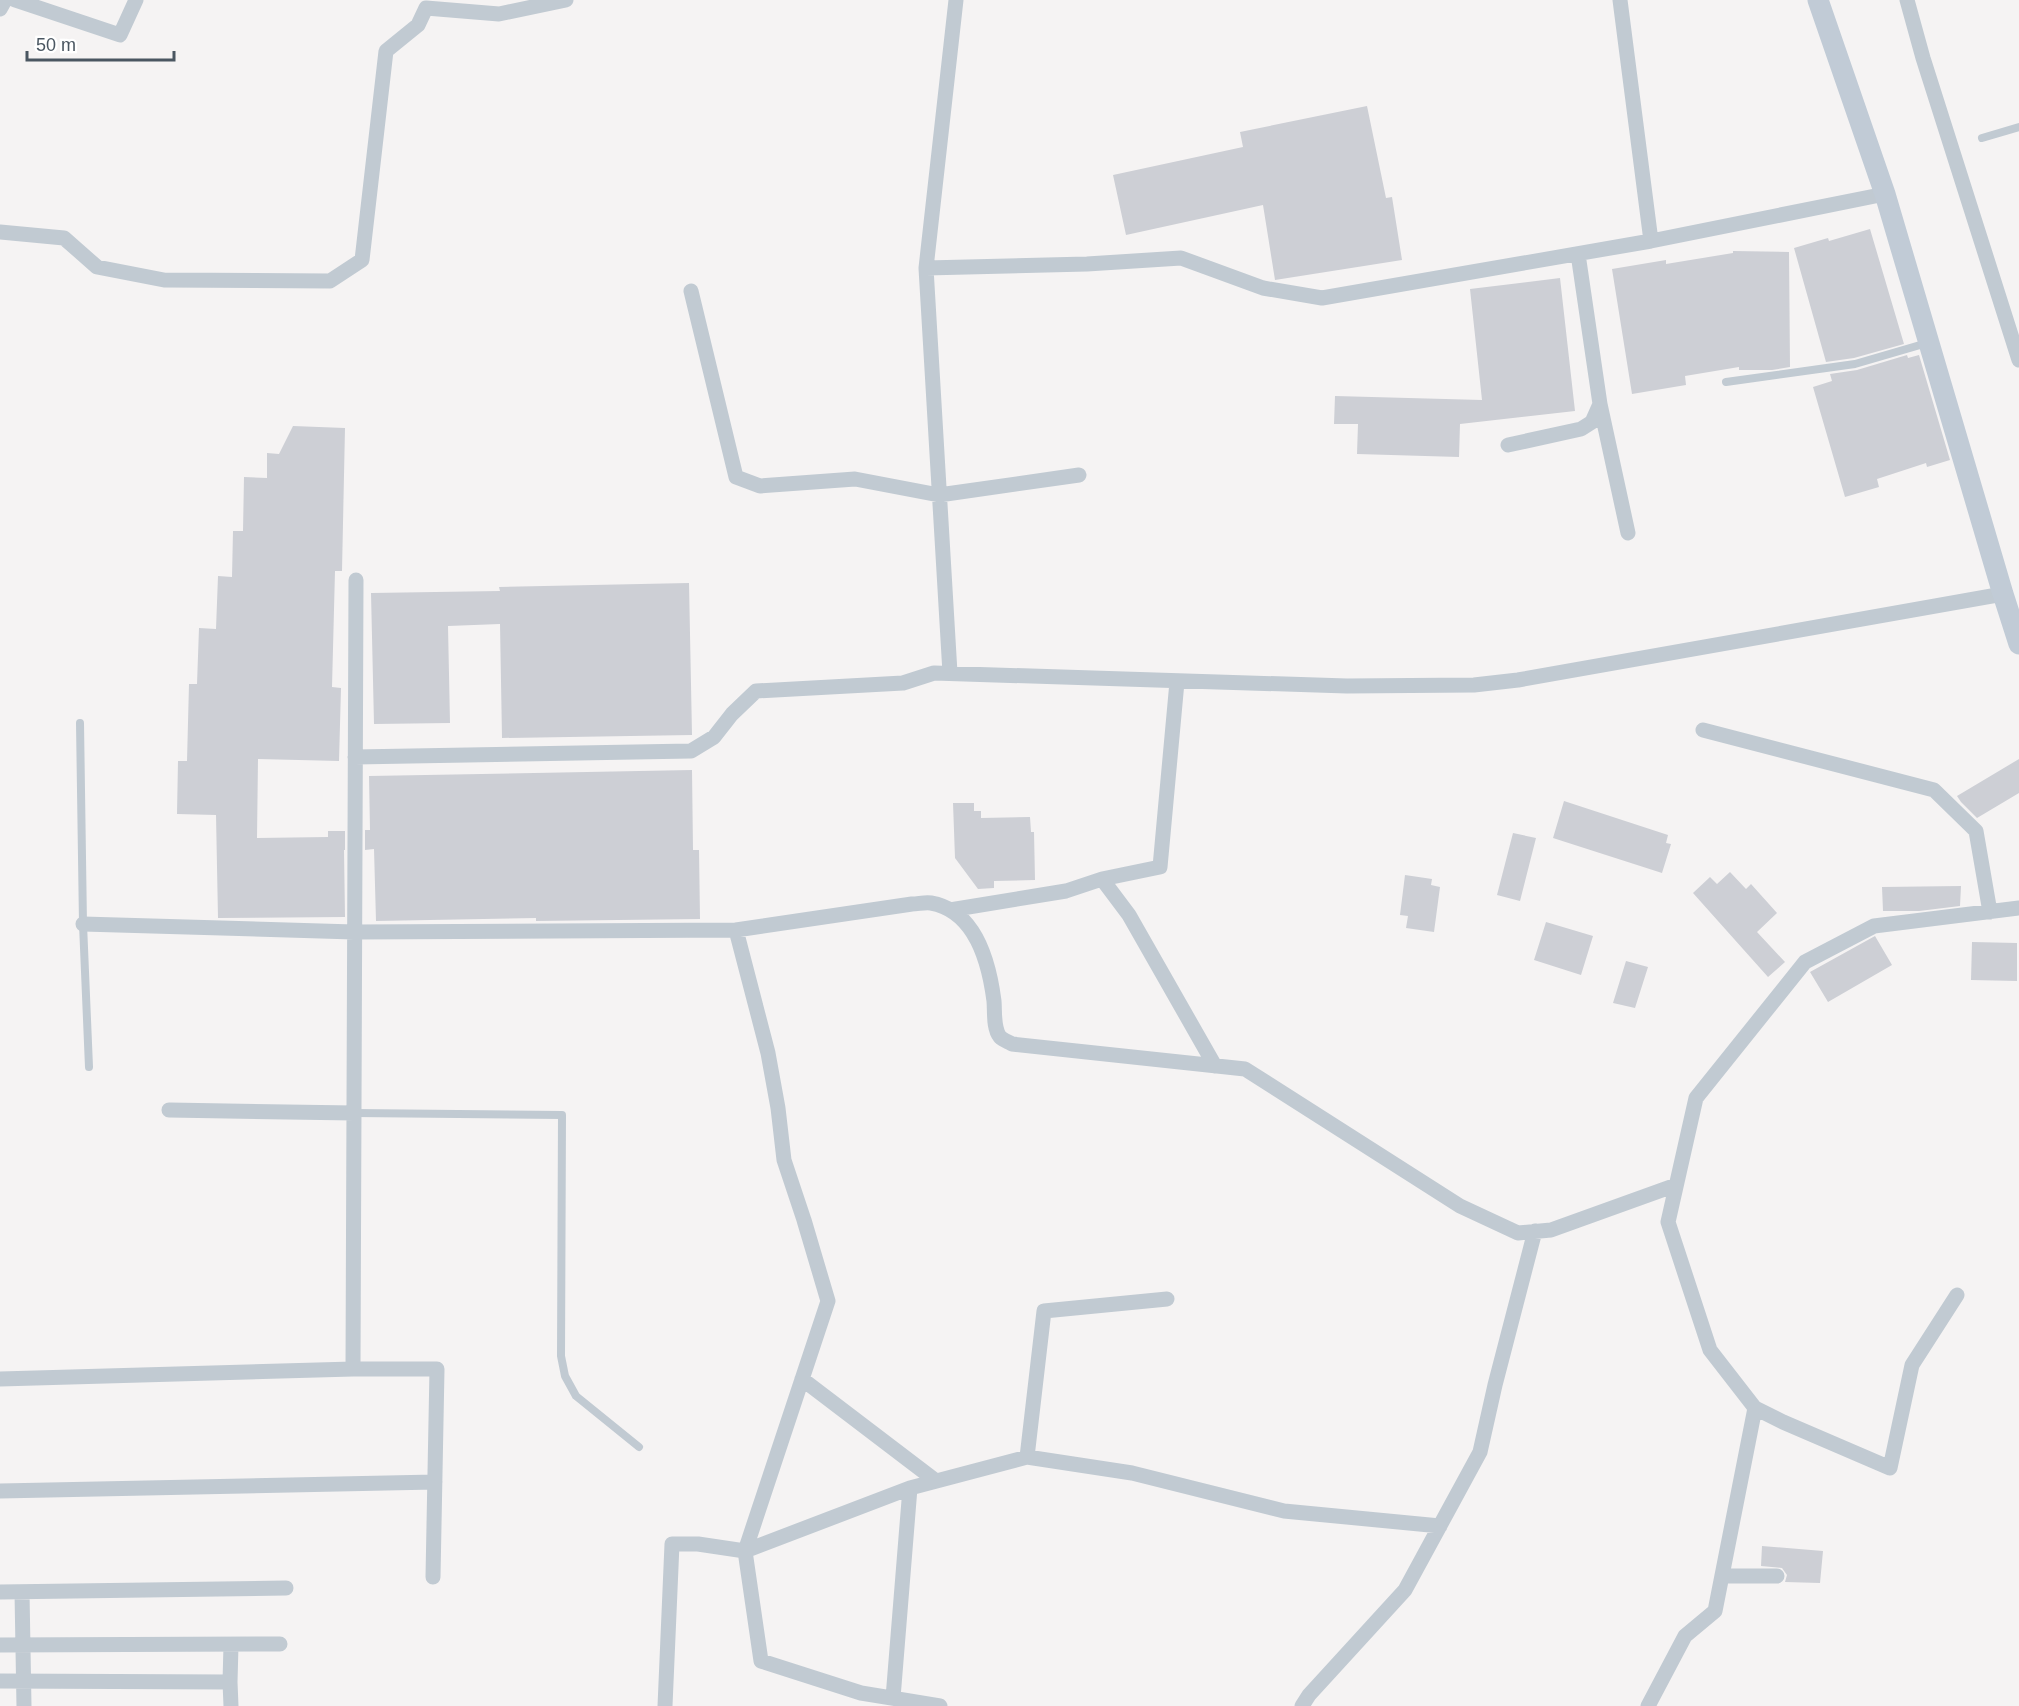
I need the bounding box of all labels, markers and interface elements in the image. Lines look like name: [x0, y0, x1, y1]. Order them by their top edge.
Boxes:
scale bar: [27, 24, 174, 62]
text: 50 m: [36, 35, 76, 55]

